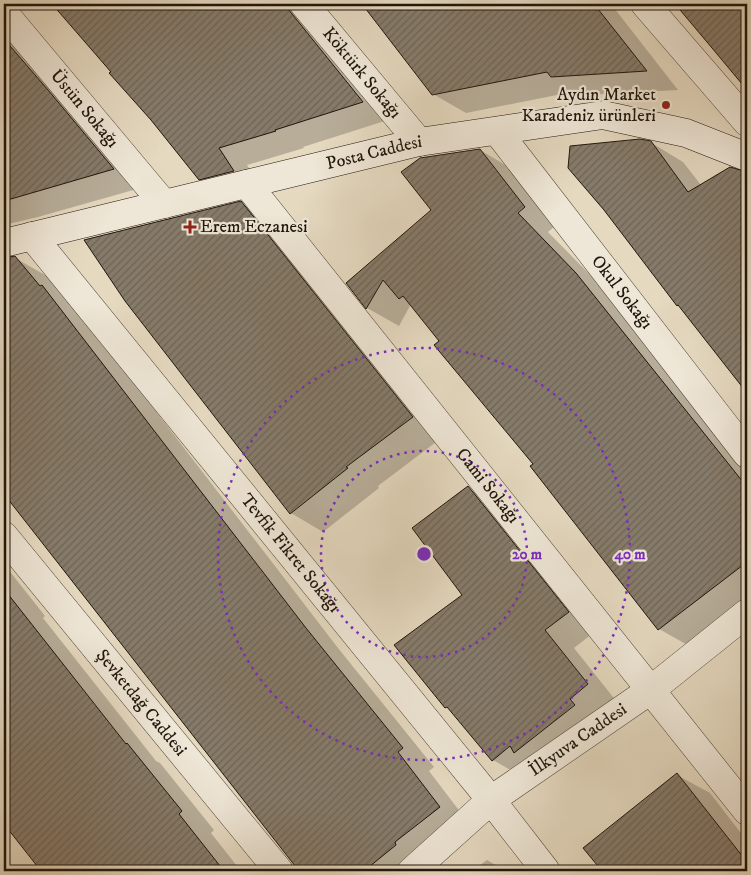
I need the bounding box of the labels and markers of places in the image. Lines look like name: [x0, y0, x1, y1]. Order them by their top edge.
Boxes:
place label: Aydın Market Karadeniz ürünleri: [522, 84, 656, 127]
marker: Aydın Market Karadeniz ürünleri: [660, 99, 672, 111]
place label: Erem Eczanesi: [200, 216, 308, 238]
marker: Erem Eczanesi: [184, 221, 196, 233]
centre of rings: [415, 545, 433, 563]

